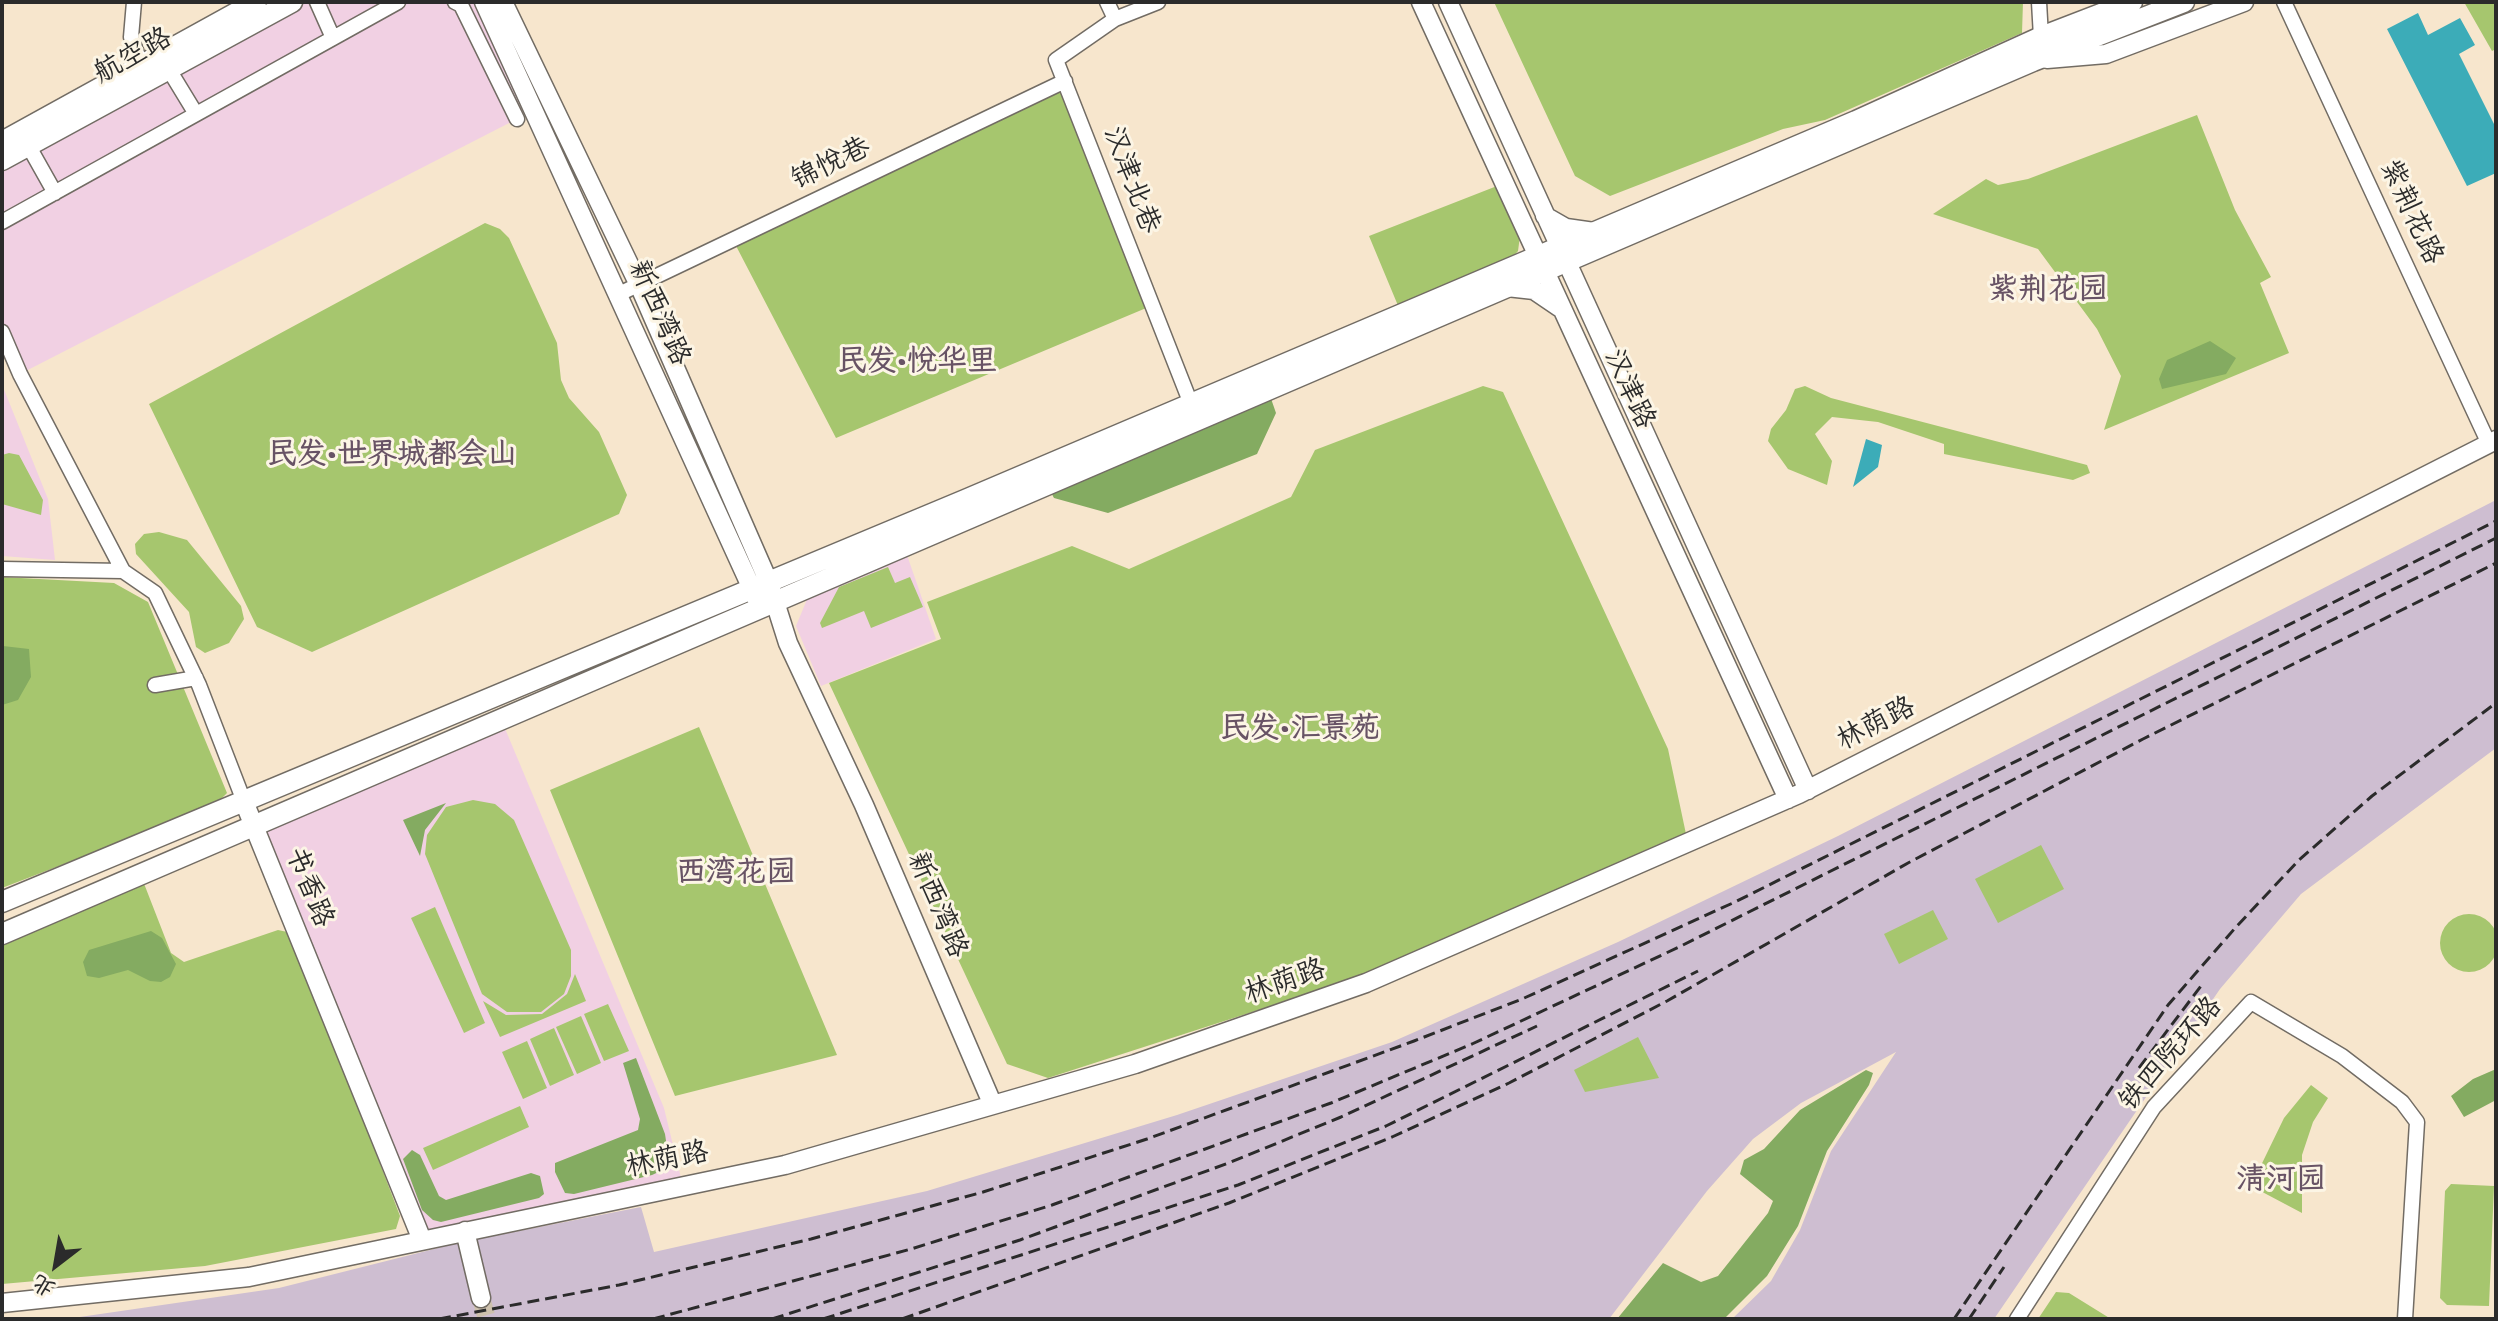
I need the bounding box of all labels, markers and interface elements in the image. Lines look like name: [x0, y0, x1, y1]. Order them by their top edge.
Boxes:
street label: 航空路: [88, 21, 178, 91]
street label: 汉津北巷: [1095, 122, 1167, 238]
street label: 锦悦巷: [786, 130, 876, 198]
street label: 紫荆花路: [2372, 154, 2450, 270]
street label: 新西湾路: [621, 255, 697, 371]
district label: 紫荆花园: [1988, 272, 2108, 308]
district label: 民发·悦华里: [837, 344, 997, 380]
street label: 汉津路: [1596, 344, 1662, 434]
district label: 民发·世界城都会山: [267, 437, 517, 473]
street label: 林荫路: [1831, 690, 1921, 758]
district label: 民发·汇景苑: [1220, 711, 1380, 747]
street label: 书香路: [278, 842, 340, 932]
street label: 新西湾路: [900, 847, 974, 963]
district label: 西湾花园: [676, 855, 796, 891]
street label: 林荫路: [1240, 952, 1330, 1012]
street label: 铁四院环路: [2112, 990, 2230, 1118]
street label: 林荫路: [623, 1135, 711, 1185]
district label: 清河园: [2236, 1162, 2326, 1198]
north arrow: [16, 1225, 96, 1305]
text: 北: [26, 1268, 60, 1304]

